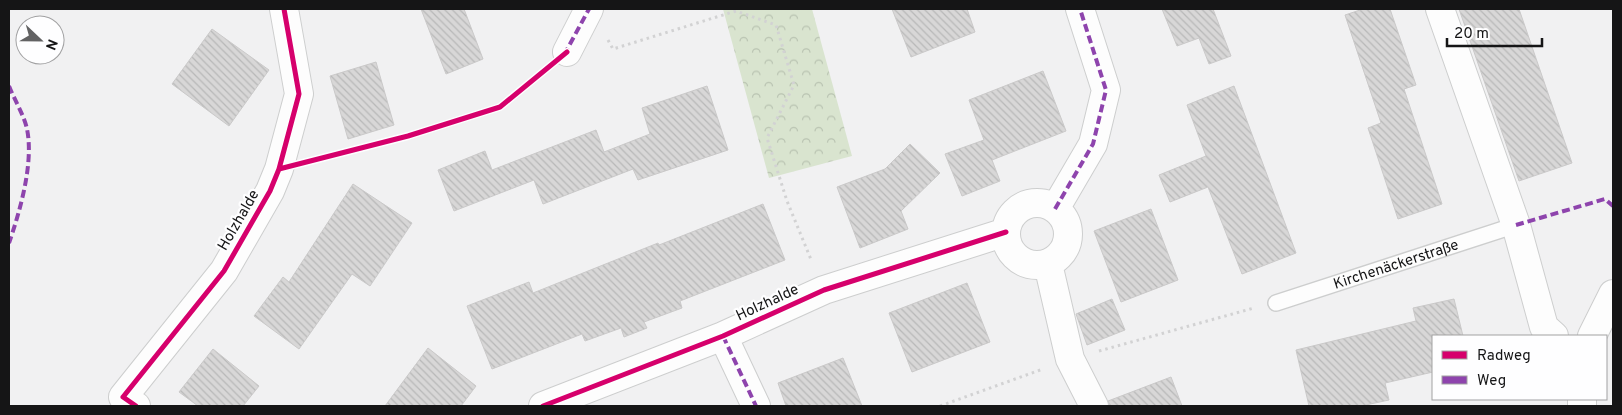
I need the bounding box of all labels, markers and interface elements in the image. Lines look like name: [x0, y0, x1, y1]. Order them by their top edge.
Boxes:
north arrow: [15, 15, 65, 65]
scale bar: [1447, 15, 1542, 47]
text: 20 m: [1454, 25, 1489, 44]
text: N: [41, 36, 60, 52]
street label: Holzhalde: [214, 187, 264, 255]
street label: Kirchenäckerstraße: [1331, 236, 1461, 295]
street label: Holzhalde: [733, 281, 802, 326]
legend: [1432, 335, 1607, 400]
text: Radweg: [1477, 347, 1531, 366]
text: Weg: [1477, 372, 1506, 391]

